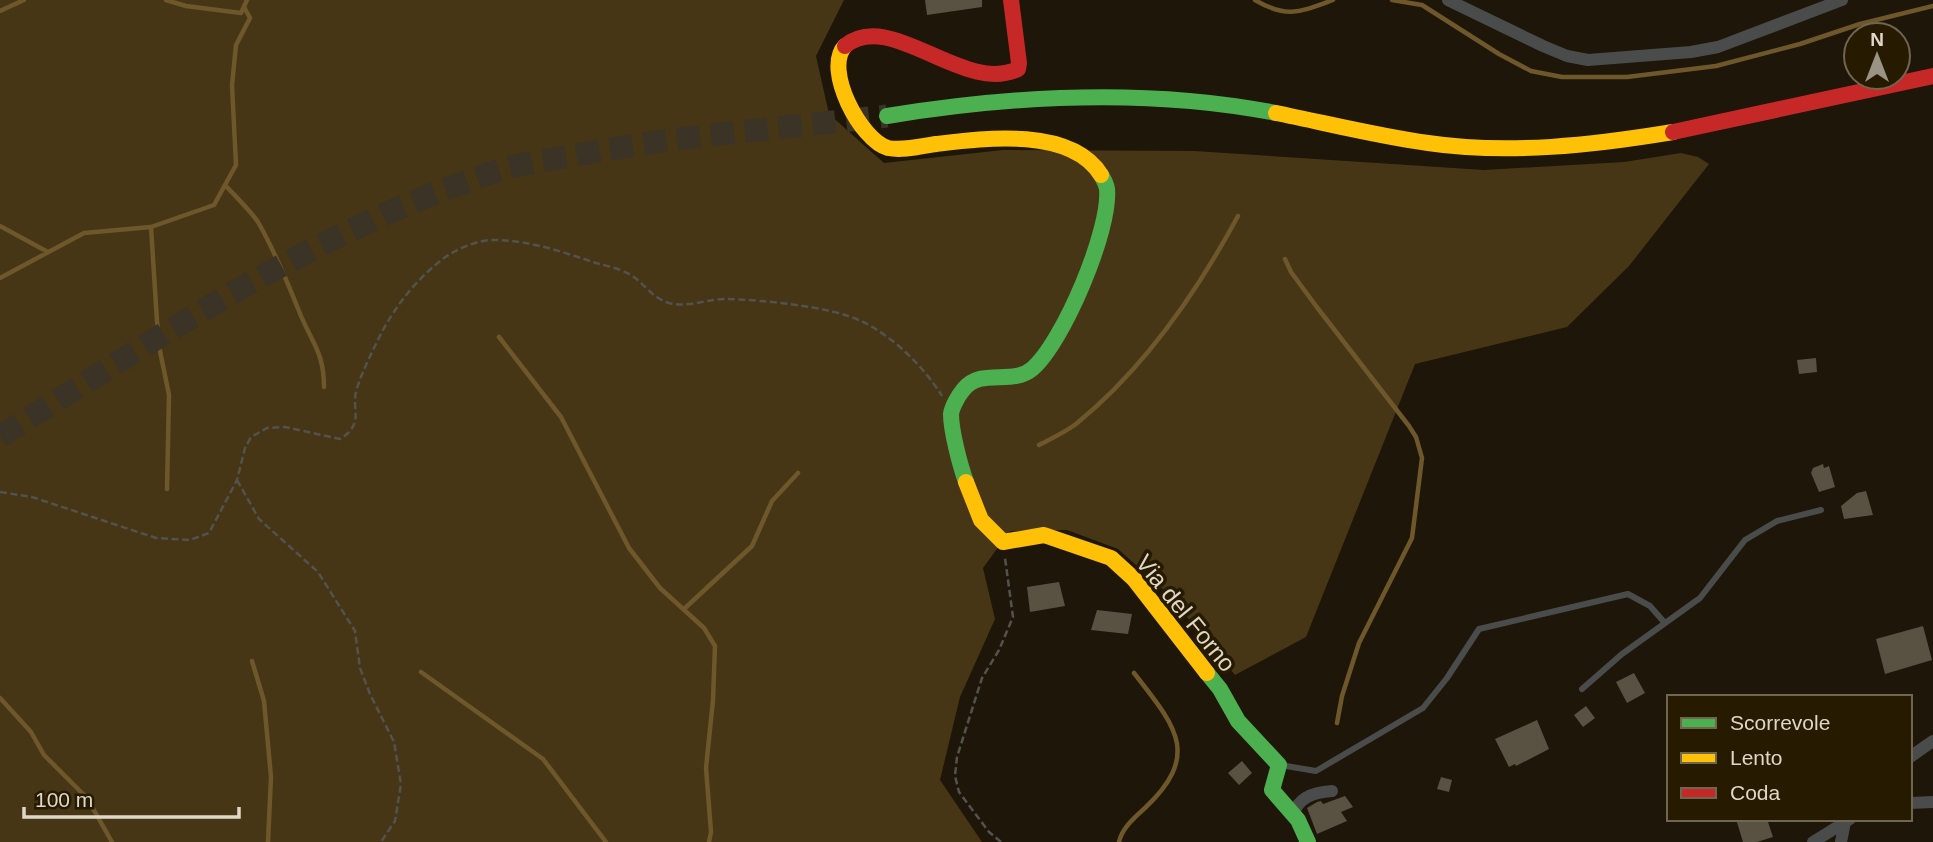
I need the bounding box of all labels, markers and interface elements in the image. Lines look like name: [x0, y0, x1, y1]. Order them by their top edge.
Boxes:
north arrow: [1842, 21, 1912, 91]
text: N: [1870, 29, 1884, 50]
street label: Via del Forno: [1131, 549, 1241, 677]
legend: [1667, 695, 1912, 821]
text: Scorrevole: [1730, 711, 1830, 734]
text: Lento: [1730, 746, 1783, 769]
scale bar: [24, 776, 240, 820]
text: Coda: [1730, 781, 1781, 804]
text: 100 m: [35, 788, 93, 811]

